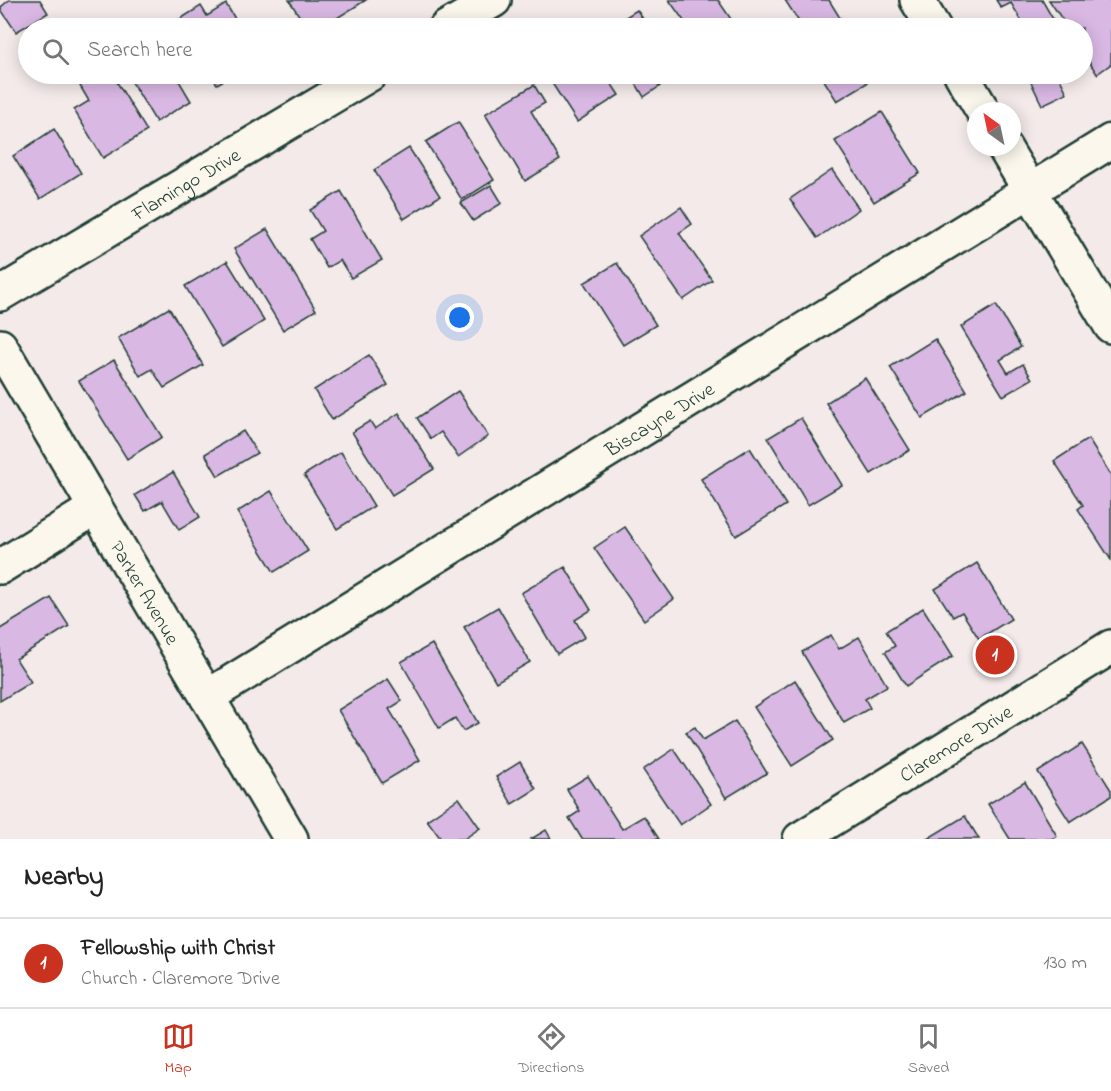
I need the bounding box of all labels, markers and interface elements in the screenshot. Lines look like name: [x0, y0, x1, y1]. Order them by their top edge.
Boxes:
search box: [18, 18, 1093, 84]
icon: search: [39, 35, 72, 68]
text: Search here: [87, 35, 192, 67]
north arrow: [967, 102, 1021, 156]
street label: Flamingo Drive: [126, 142, 247, 230]
your location: [445, 303, 474, 332]
street label: Biscayne Drive: [599, 376, 721, 466]
street label: Parker Avenue: [101, 536, 185, 651]
pin: 1: [976, 632, 1014, 678]
street label: Claremore Drive: [895, 699, 1019, 791]
text: Nearby: [24, 859, 103, 897]
text: Fellowship with Christ: [81, 933, 275, 965]
text: 1: [40, 949, 47, 978]
text: 130 m: [1043, 949, 1087, 978]
text: Church · Claremore Drive: [81, 965, 280, 994]
tab: Map: [162, 1020, 195, 1080]
tab: Directions: [518, 1020, 584, 1080]
tab: Saved: [908, 1020, 949, 1080]

